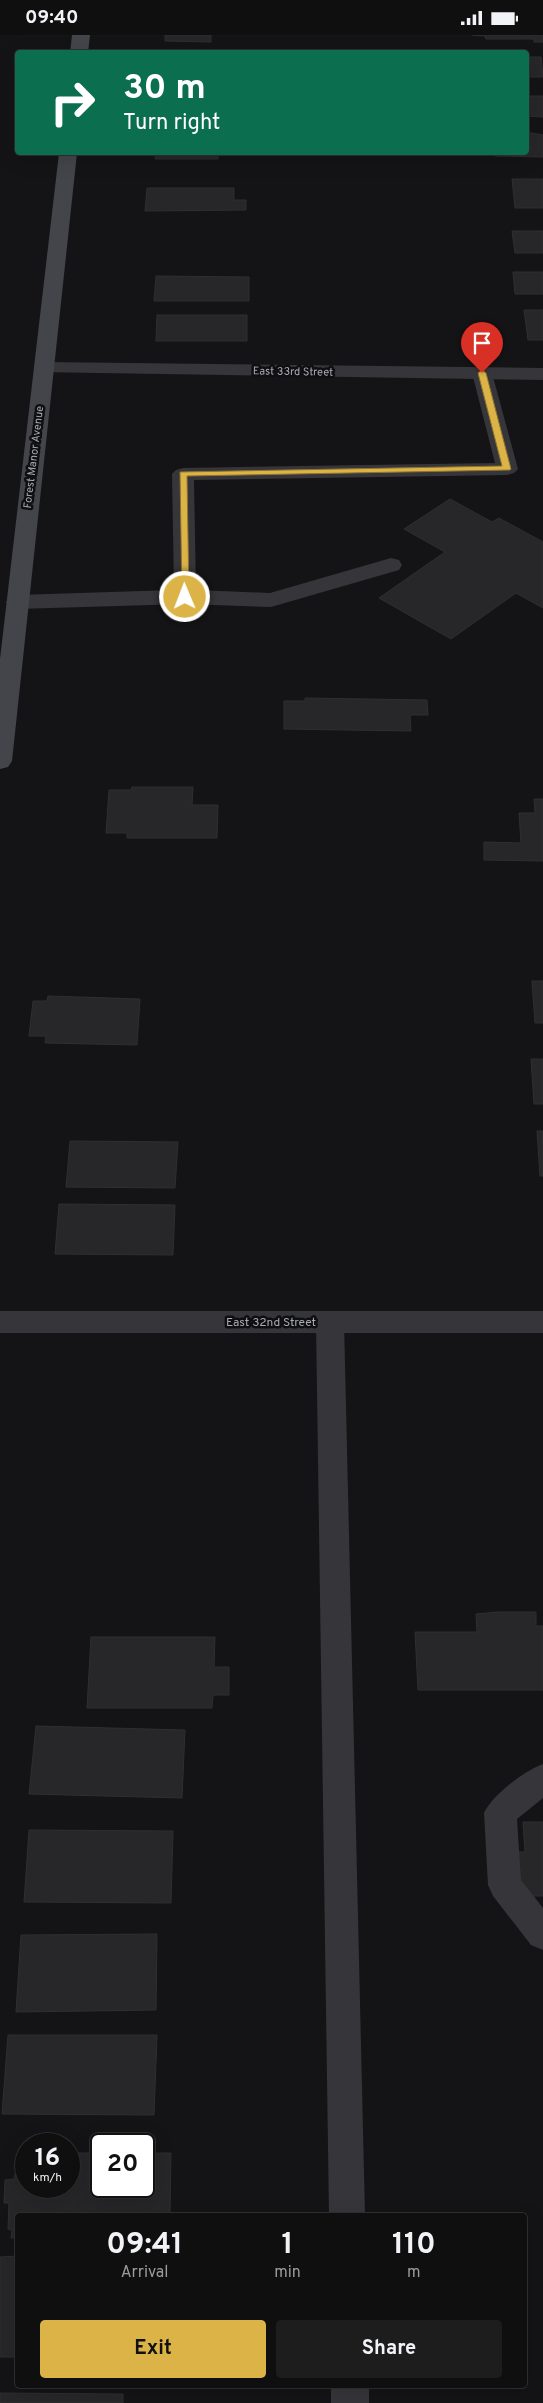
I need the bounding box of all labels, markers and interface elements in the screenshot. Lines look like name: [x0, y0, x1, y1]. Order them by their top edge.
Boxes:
text: 09:40: [25, 6, 79, 30]
text: 30 m: [123, 67, 206, 111]
icon: right: [40, 70, 105, 135]
text: Turn right: [123, 110, 220, 137]
pin: [461, 322, 503, 373]
icon: arrive: [468, 329, 496, 357]
street label: East 33rd Street: [253, 364, 333, 380]
street label: Forest Manor Avenue: [21, 405, 47, 509]
position arrow: [158, 570, 210, 622]
street label: East 32nd Street: [226, 1315, 316, 1331]
speed limit sign: 20: [90, 2133, 155, 2198]
text: 16: [35, 2143, 60, 2175]
text: km/h: [33, 2170, 62, 2186]
text: 09:41: [106, 2227, 183, 2264]
text: 1: [281, 2227, 293, 2264]
text: 110: [392, 2227, 436, 2264]
text: Arrival: [121, 2263, 168, 2283]
text: min: [274, 2263, 301, 2283]
text: m: [407, 2263, 421, 2283]
button: Exit: [40, 2320, 266, 2378]
button: Share: [276, 2320, 502, 2378]

